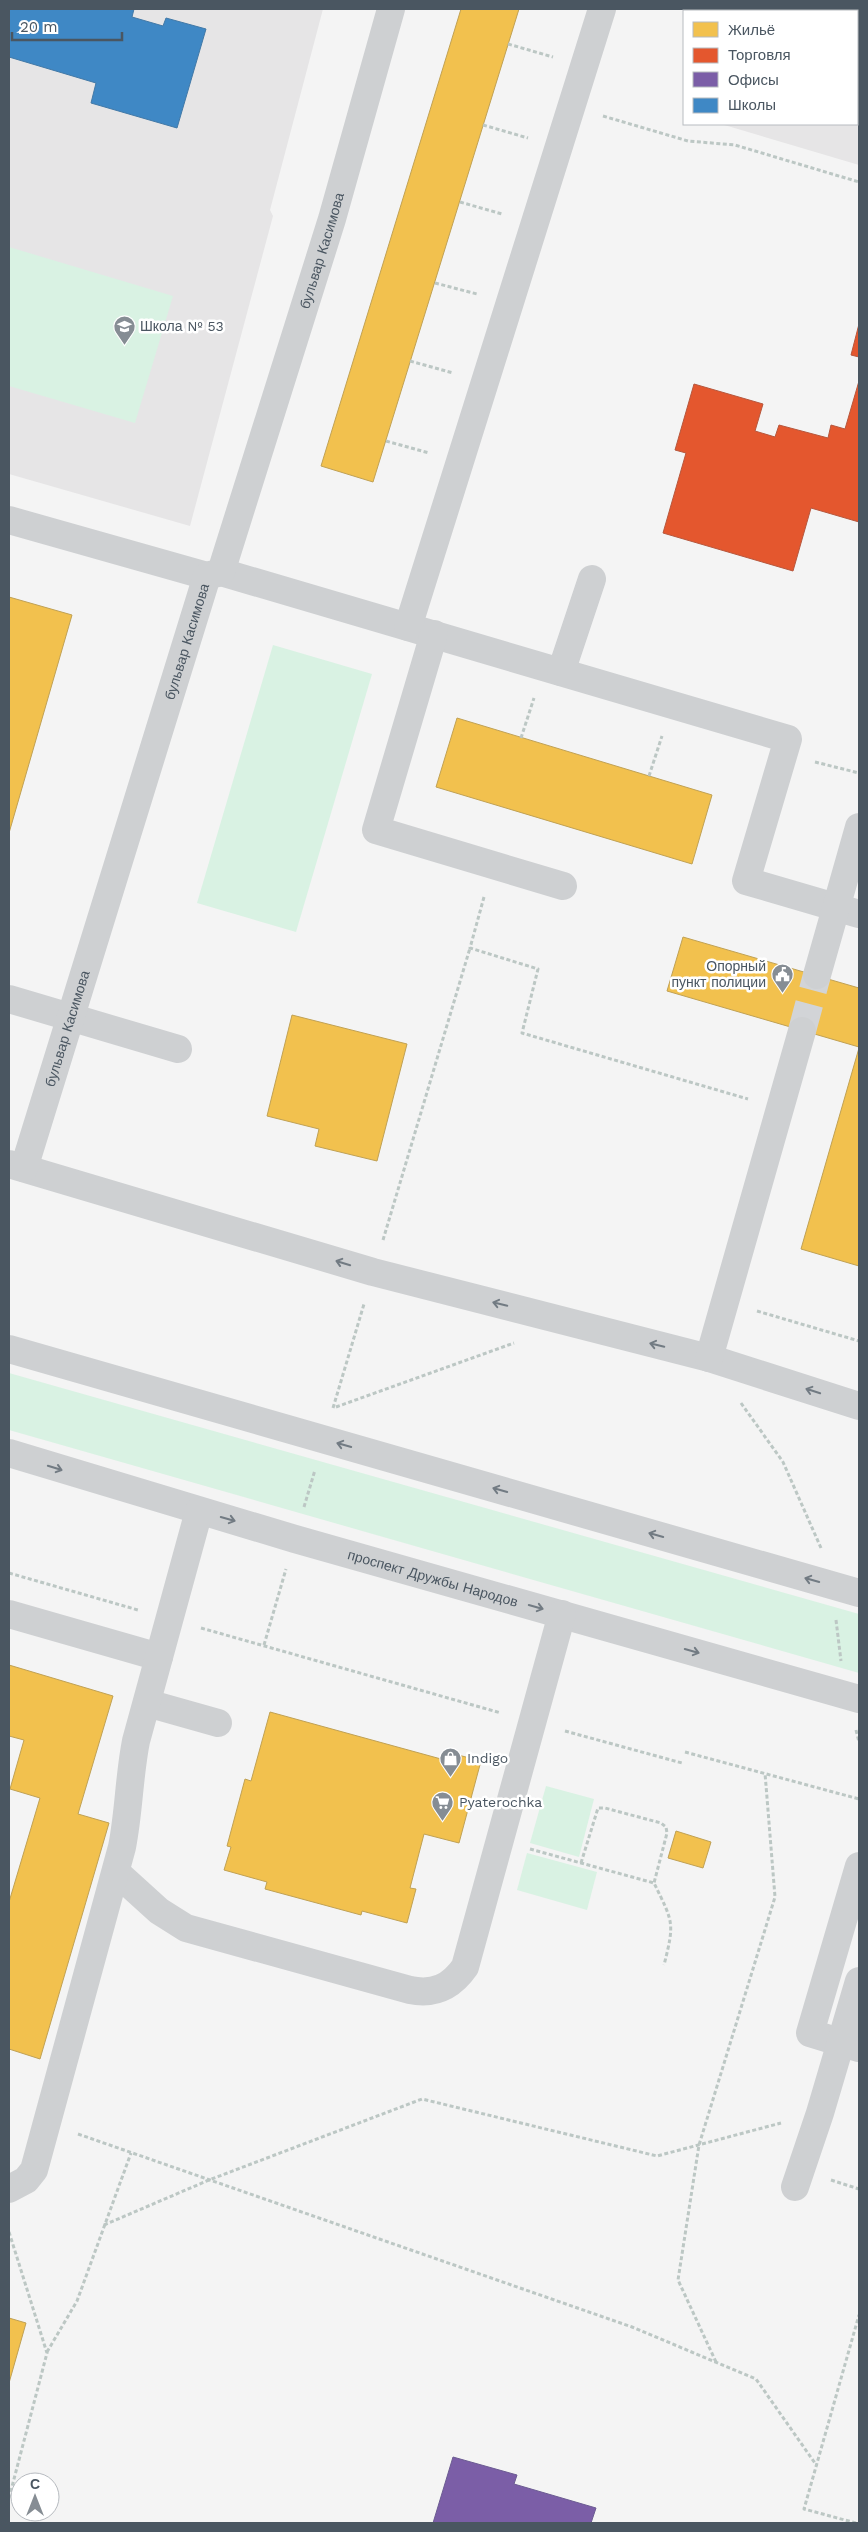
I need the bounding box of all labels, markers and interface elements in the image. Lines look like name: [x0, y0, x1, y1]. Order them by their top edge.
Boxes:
scale bar: [12, 10, 122, 42]
legend: [683, 10, 858, 125]
text: 20 m: [20, 18, 58, 36]
text: Жильё: [728, 21, 775, 39]
text: Торговля: [728, 46, 791, 64]
text: Офисы: [728, 71, 779, 89]
text: Школы: [728, 96, 776, 114]
street label: бульвар Касимова: [296, 190, 347, 311]
school or university icon: Школа № 53: [112, 314, 136, 345]
place label: Школа № 53: [140, 318, 224, 334]
street label: бульвар Касимова: [161, 581, 212, 702]
place label: Опорный пункт полиции: [672, 958, 766, 990]
public building icon: Опорный пункт полиции: [770, 962, 794, 993]
street label: бульвар Касимова: [42, 968, 93, 1089]
one-way arrow: [335, 1258, 351, 1268]
one-way arrow: [492, 1299, 508, 1309]
one-way arrow: [650, 1339, 666, 1349]
one-way arrow: [805, 1386, 821, 1395]
one-way arrow: [336, 1440, 352, 1450]
one-way arrow: [47, 1463, 63, 1473]
one-way arrow: [492, 1485, 508, 1495]
one-way arrow: [219, 1515, 235, 1525]
one-way arrow: [649, 1530, 665, 1539]
street label: проспект Дружбы Народов: [346, 1546, 520, 1610]
one-way arrow: [805, 1574, 821, 1584]
one-way arrow: [527, 1602, 543, 1612]
one-way arrow: [684, 1646, 700, 1656]
shop icon: Indigo: [439, 1746, 463, 1777]
place label: Indigo: [467, 1750, 508, 1766]
supermarket icon: Pyaterochka: [431, 1790, 455, 1821]
place label: Pyaterochka: [459, 1794, 542, 1810]
north arrow: [10, 2472, 60, 2522]
text: С: [30, 2476, 40, 2492]

